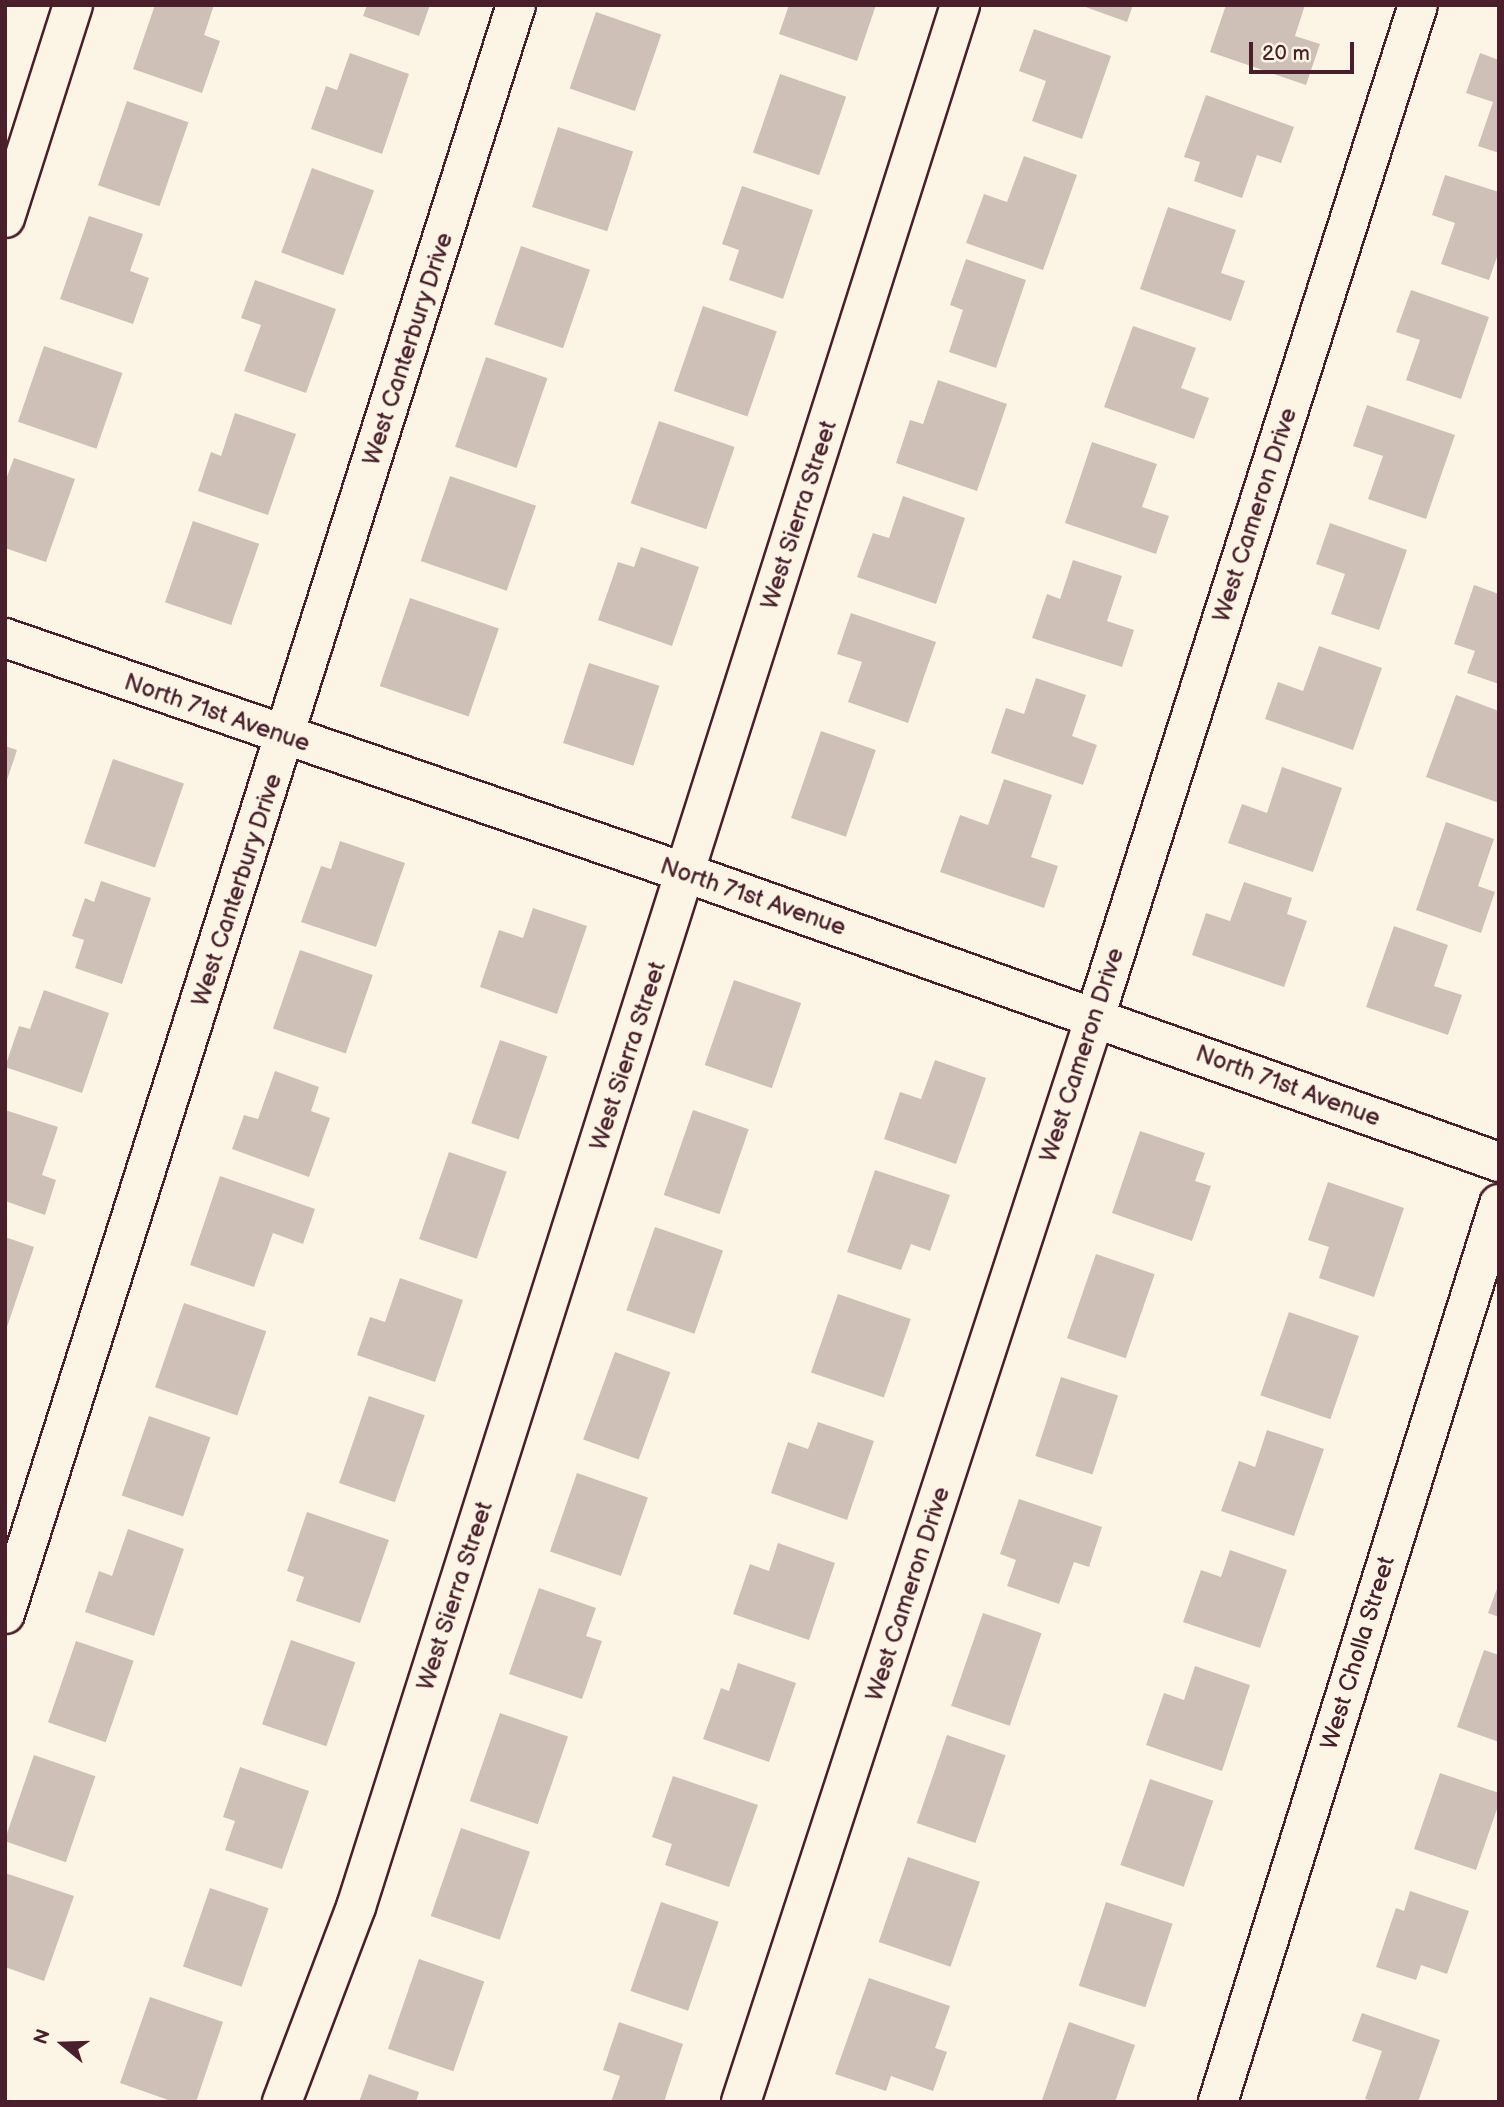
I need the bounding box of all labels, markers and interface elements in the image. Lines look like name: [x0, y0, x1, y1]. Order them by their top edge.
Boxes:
scale bar: [1252, 28, 1357, 72]
text: 20 m: [1262, 41, 1310, 66]
street label: West Canterbury Drive: [357, 228, 459, 470]
street label: West Cameron Drive: [1207, 404, 1303, 626]
street label: West Sierra Street: [755, 417, 843, 613]
street label: North 71st Avenue: [120, 668, 314, 758]
street label: West Canterbury Drive: [186, 769, 288, 1011]
street label: North 71st Avenue: [656, 852, 850, 942]
street label: West Cameron Drive: [1034, 944, 1130, 1166]
street label: West Sierra Street: [584, 958, 672, 1154]
street label: North 71st Avenue: [1191, 1039, 1385, 1133]
street label: West Cameron Drive: [860, 1483, 956, 1705]
street label: West Sierra Street: [411, 1498, 499, 1694]
street label: West Cholla Street: [1315, 1553, 1401, 1753]
north arrow: [28, 2009, 98, 2079]
text: N: [29, 2027, 56, 2047]

